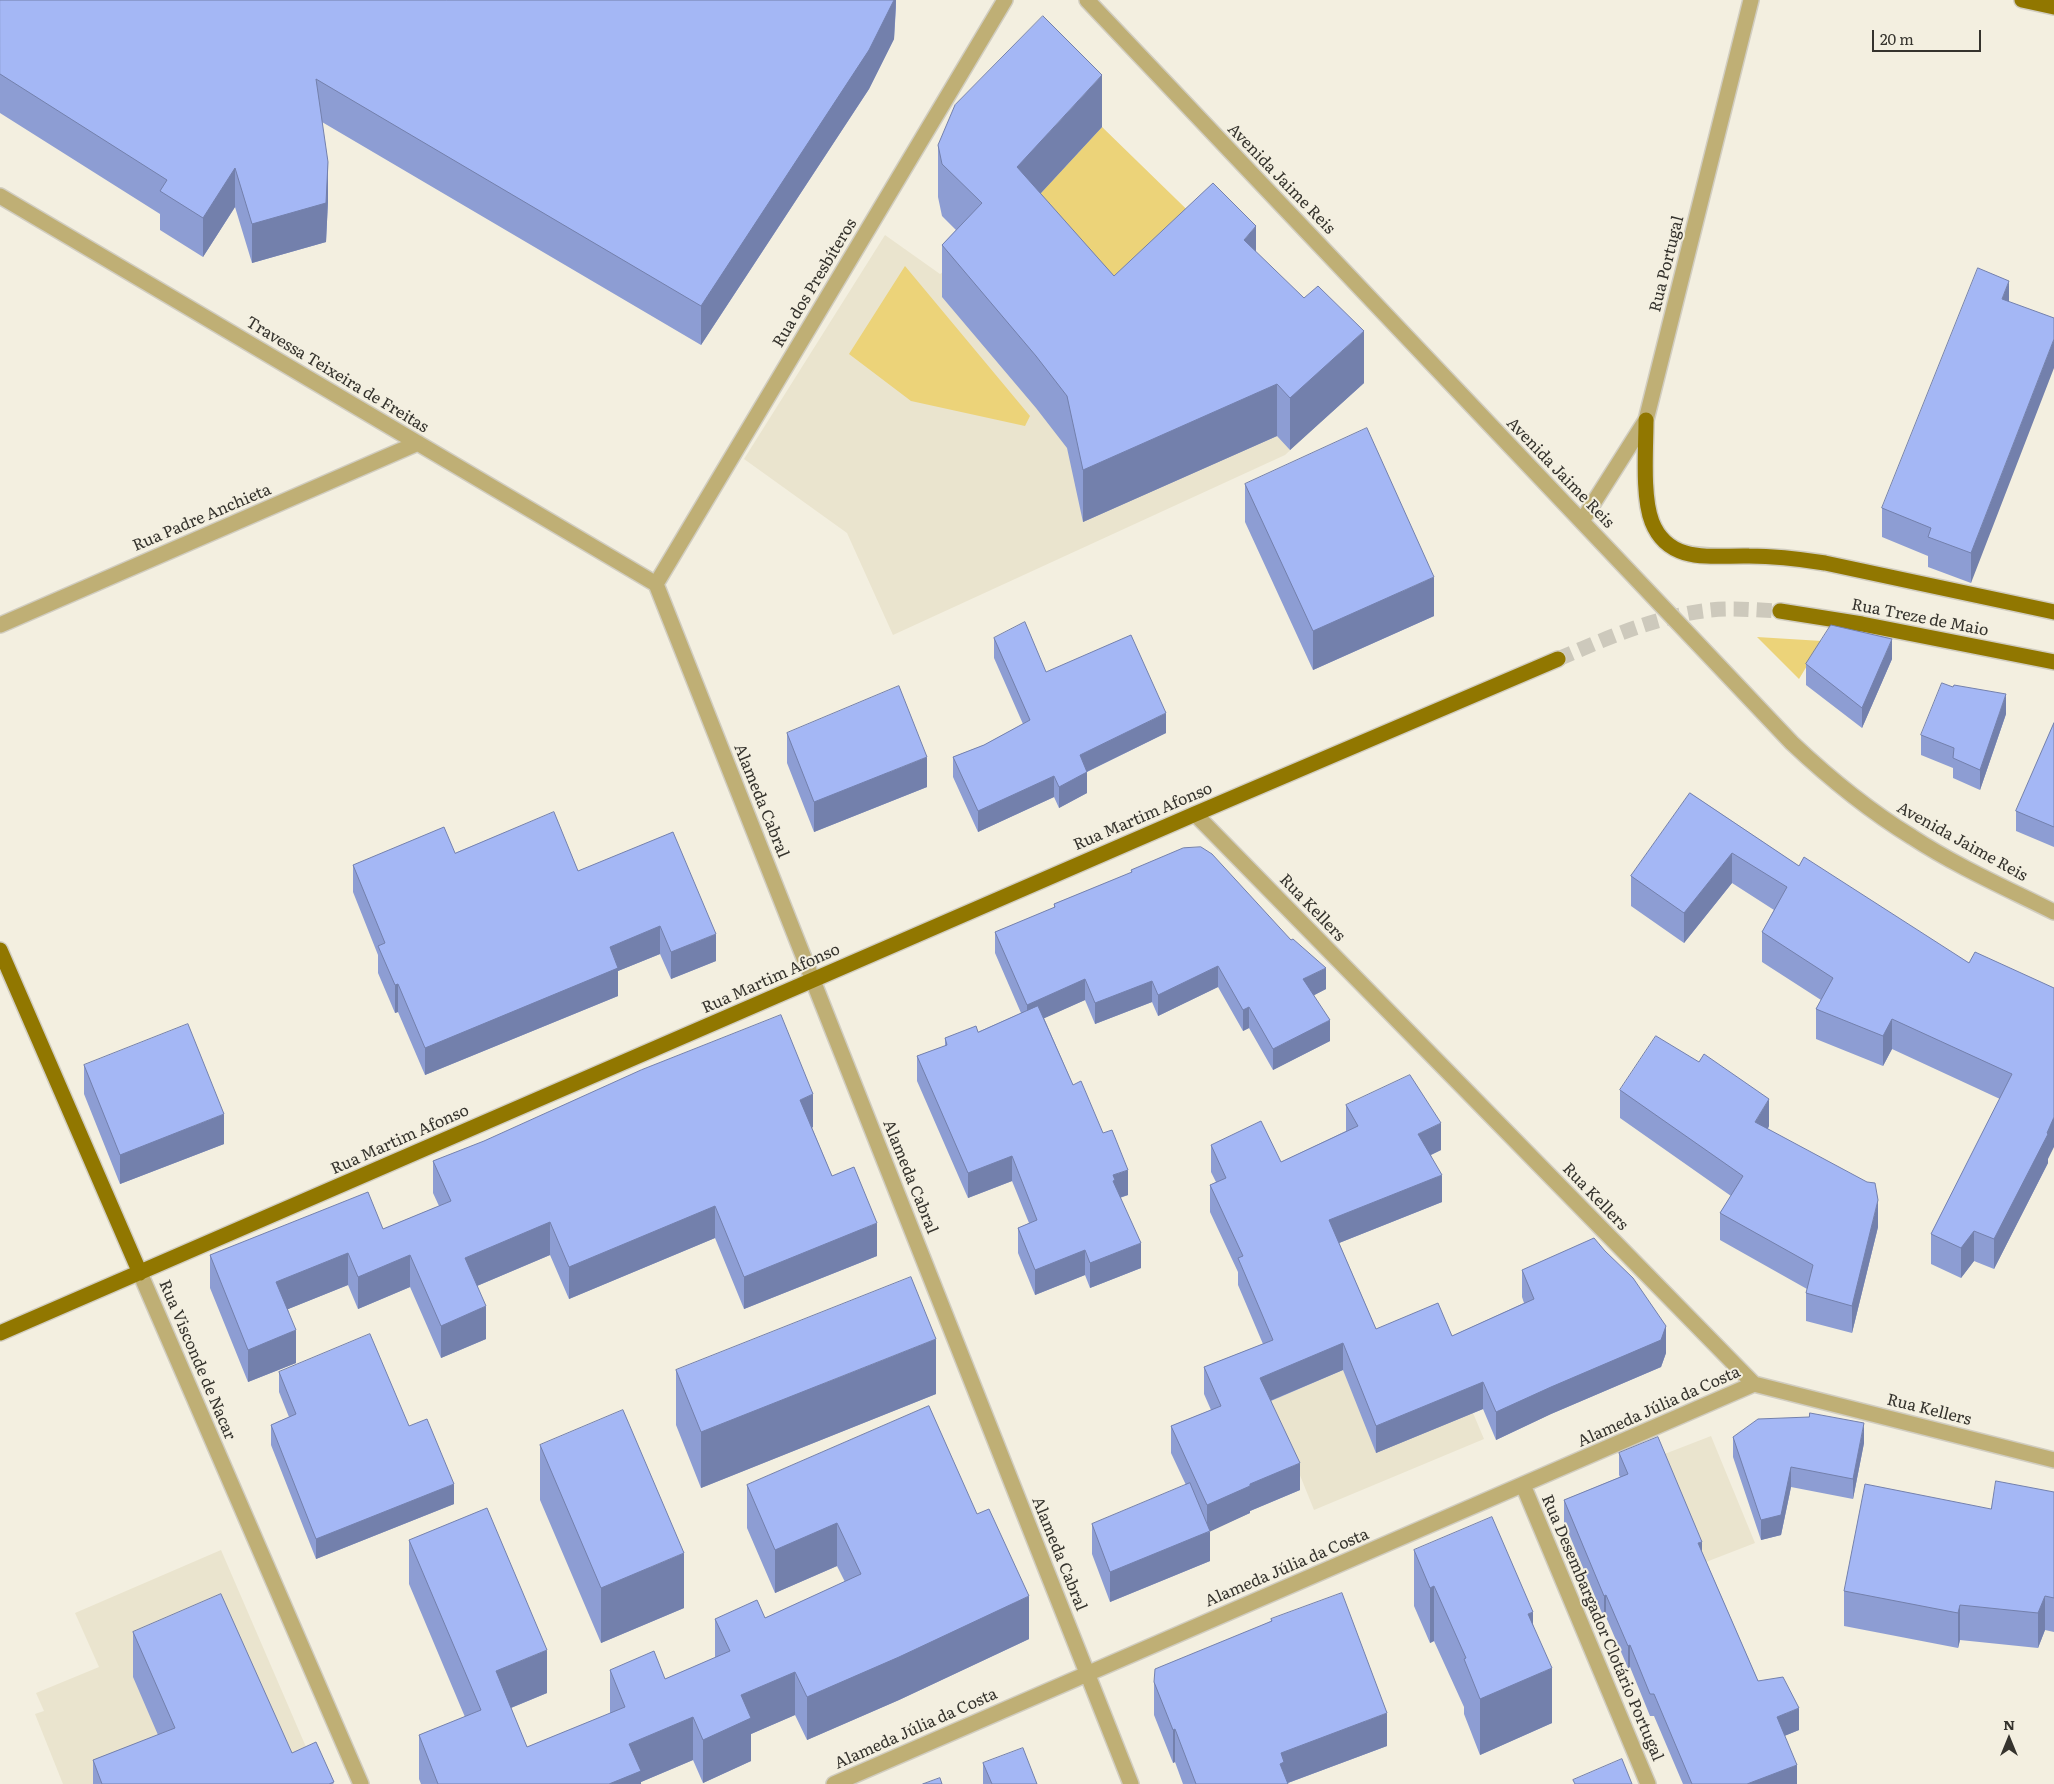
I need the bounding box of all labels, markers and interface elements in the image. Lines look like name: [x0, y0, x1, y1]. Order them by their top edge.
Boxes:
scale bar: [1874, 20, 1983, 52]
text: 20 m: [1880, 27, 1914, 50]
street label: Avenida Jaime Reis: [1223, 120, 1339, 238]
street label: Rua Portugal: [1646, 214, 1688, 314]
street label: Rua dos Presbíteros: [769, 215, 861, 351]
street label: Travessa Teixeira de Freitas: [242, 313, 432, 437]
street label: Avenida Jaime Reis: [1502, 414, 1618, 532]
street label: Rua Padre Anchieta: [130, 480, 274, 556]
street label: Rua Treze de Maio: [1850, 595, 1990, 641]
street label: Alameda Cabral: [729, 741, 793, 861]
street label: Rua Martim Afonso: [1071, 779, 1215, 855]
street label: Avenida Jaime Reis: [1893, 798, 2031, 886]
street label: Rua Kellers: [1275, 870, 1349, 946]
street label: Rua Martim Afonso: [699, 940, 843, 1018]
street label: Rua Martim Afonso: [328, 1101, 472, 1179]
street label: Alameda Cabral: [878, 1117, 942, 1237]
street label: Rua Kellers: [1558, 1159, 1632, 1235]
street label: Rua Visconde de Nacar: [155, 1277, 239, 1443]
street label: Alameda Júlia da Costa: [1575, 1362, 1743, 1452]
street label: Rua Kellers: [1885, 1390, 1973, 1430]
street label: Rua Desembargador Clotário Portugal: [1537, 1492, 1667, 1764]
street label: Alameda Cabral: [1027, 1494, 1091, 1614]
street label: Alameda Júlia da Costa: [1202, 1525, 1372, 1611]
street label: Alameda Júlia da Costa: [832, 1684, 1000, 1774]
north arrow: [1984, 1714, 2034, 1764]
text: N: [2003, 1714, 2015, 1734]

